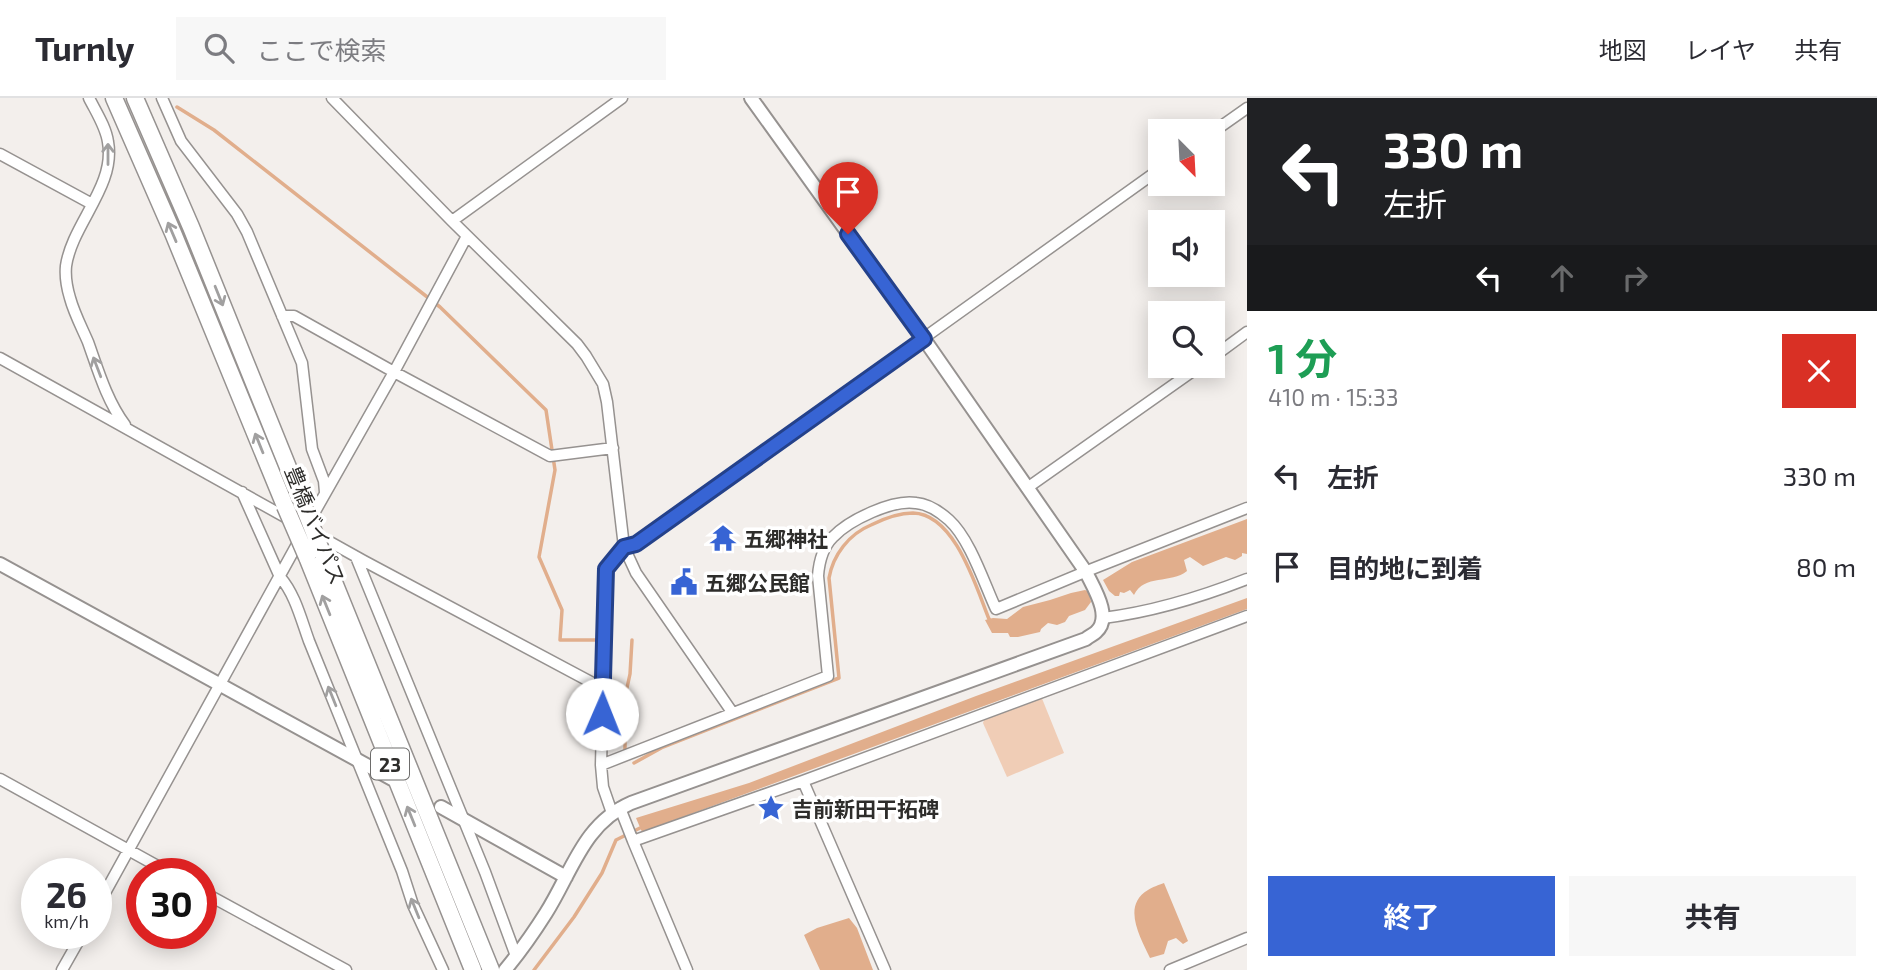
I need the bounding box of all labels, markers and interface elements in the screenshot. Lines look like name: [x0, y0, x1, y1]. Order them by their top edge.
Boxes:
search box: [176, 17, 666, 80]
text: Turnly: [35, 28, 134, 68]
icon: search: [200, 29, 238, 67]
text: ここで検索: [256, 34, 386, 65]
text: 地図: [1599, 35, 1647, 64]
text: レイヤ: [1685, 35, 1756, 64]
text: 共有: [1794, 35, 1842, 64]
north arrow: [1148, 119, 1225, 196]
map controls: [1148, 119, 1225, 378]
text: 330 m: [1383, 119, 1523, 178]
icon: left: [1268, 126, 1359, 217]
one-way arrow: [101, 143, 115, 166]
pin: [818, 162, 878, 234]
icon: arrive: [829, 173, 867, 211]
text: 左折: [1383, 184, 1447, 222]
button: sound: [1148, 210, 1225, 287]
one-way arrow: [165, 222, 178, 244]
icon: left: [1470, 259, 1508, 297]
icon: ahead: [1543, 259, 1581, 297]
icon: right: [1616, 259, 1654, 297]
one-way arrow: [213, 285, 226, 306]
button: search: [1148, 301, 1225, 378]
text: 1 分: [1268, 332, 1337, 382]
button: close: [1782, 334, 1856, 408]
one-way arrow: [90, 356, 103, 378]
text: 410 m · 15:33: [1268, 383, 1399, 411]
one-way arrow: [252, 432, 265, 454]
icon: left: [1268, 457, 1306, 495]
text: 330 m: [1783, 460, 1856, 491]
text: 左折: [1327, 461, 1379, 492]
street label: 豊橋バイパス: [281, 462, 351, 588]
temple icon: 五郷神社: [708, 523, 738, 553]
place label: 五郷神社: [744, 526, 828, 551]
icon: arrive: [1268, 548, 1306, 586]
text: 80 m: [1796, 551, 1856, 582]
text: 目的地に到着: [1327, 552, 1483, 583]
public building icon: 五郷公民館: [669, 567, 699, 597]
place label: 五郷公民館: [705, 570, 810, 595]
one-way arrow: [318, 594, 331, 616]
position arrow: [565, 677, 639, 751]
one-way arrow: [324, 686, 337, 708]
road number: 23: [371, 748, 409, 779]
place icon: 吉前新田干拓碑: [756, 793, 786, 823]
place label: 吉前新田干拓碑: [792, 796, 939, 821]
one-way arrow: [403, 805, 416, 827]
speed limit sign: 30: [126, 858, 217, 949]
text: 26: [46, 873, 87, 915]
button: 終了: [1268, 876, 1555, 956]
button: 共有: [1569, 876, 1856, 956]
one-way arrow: [407, 898, 420, 919]
text: km/h: [44, 910, 89, 932]

